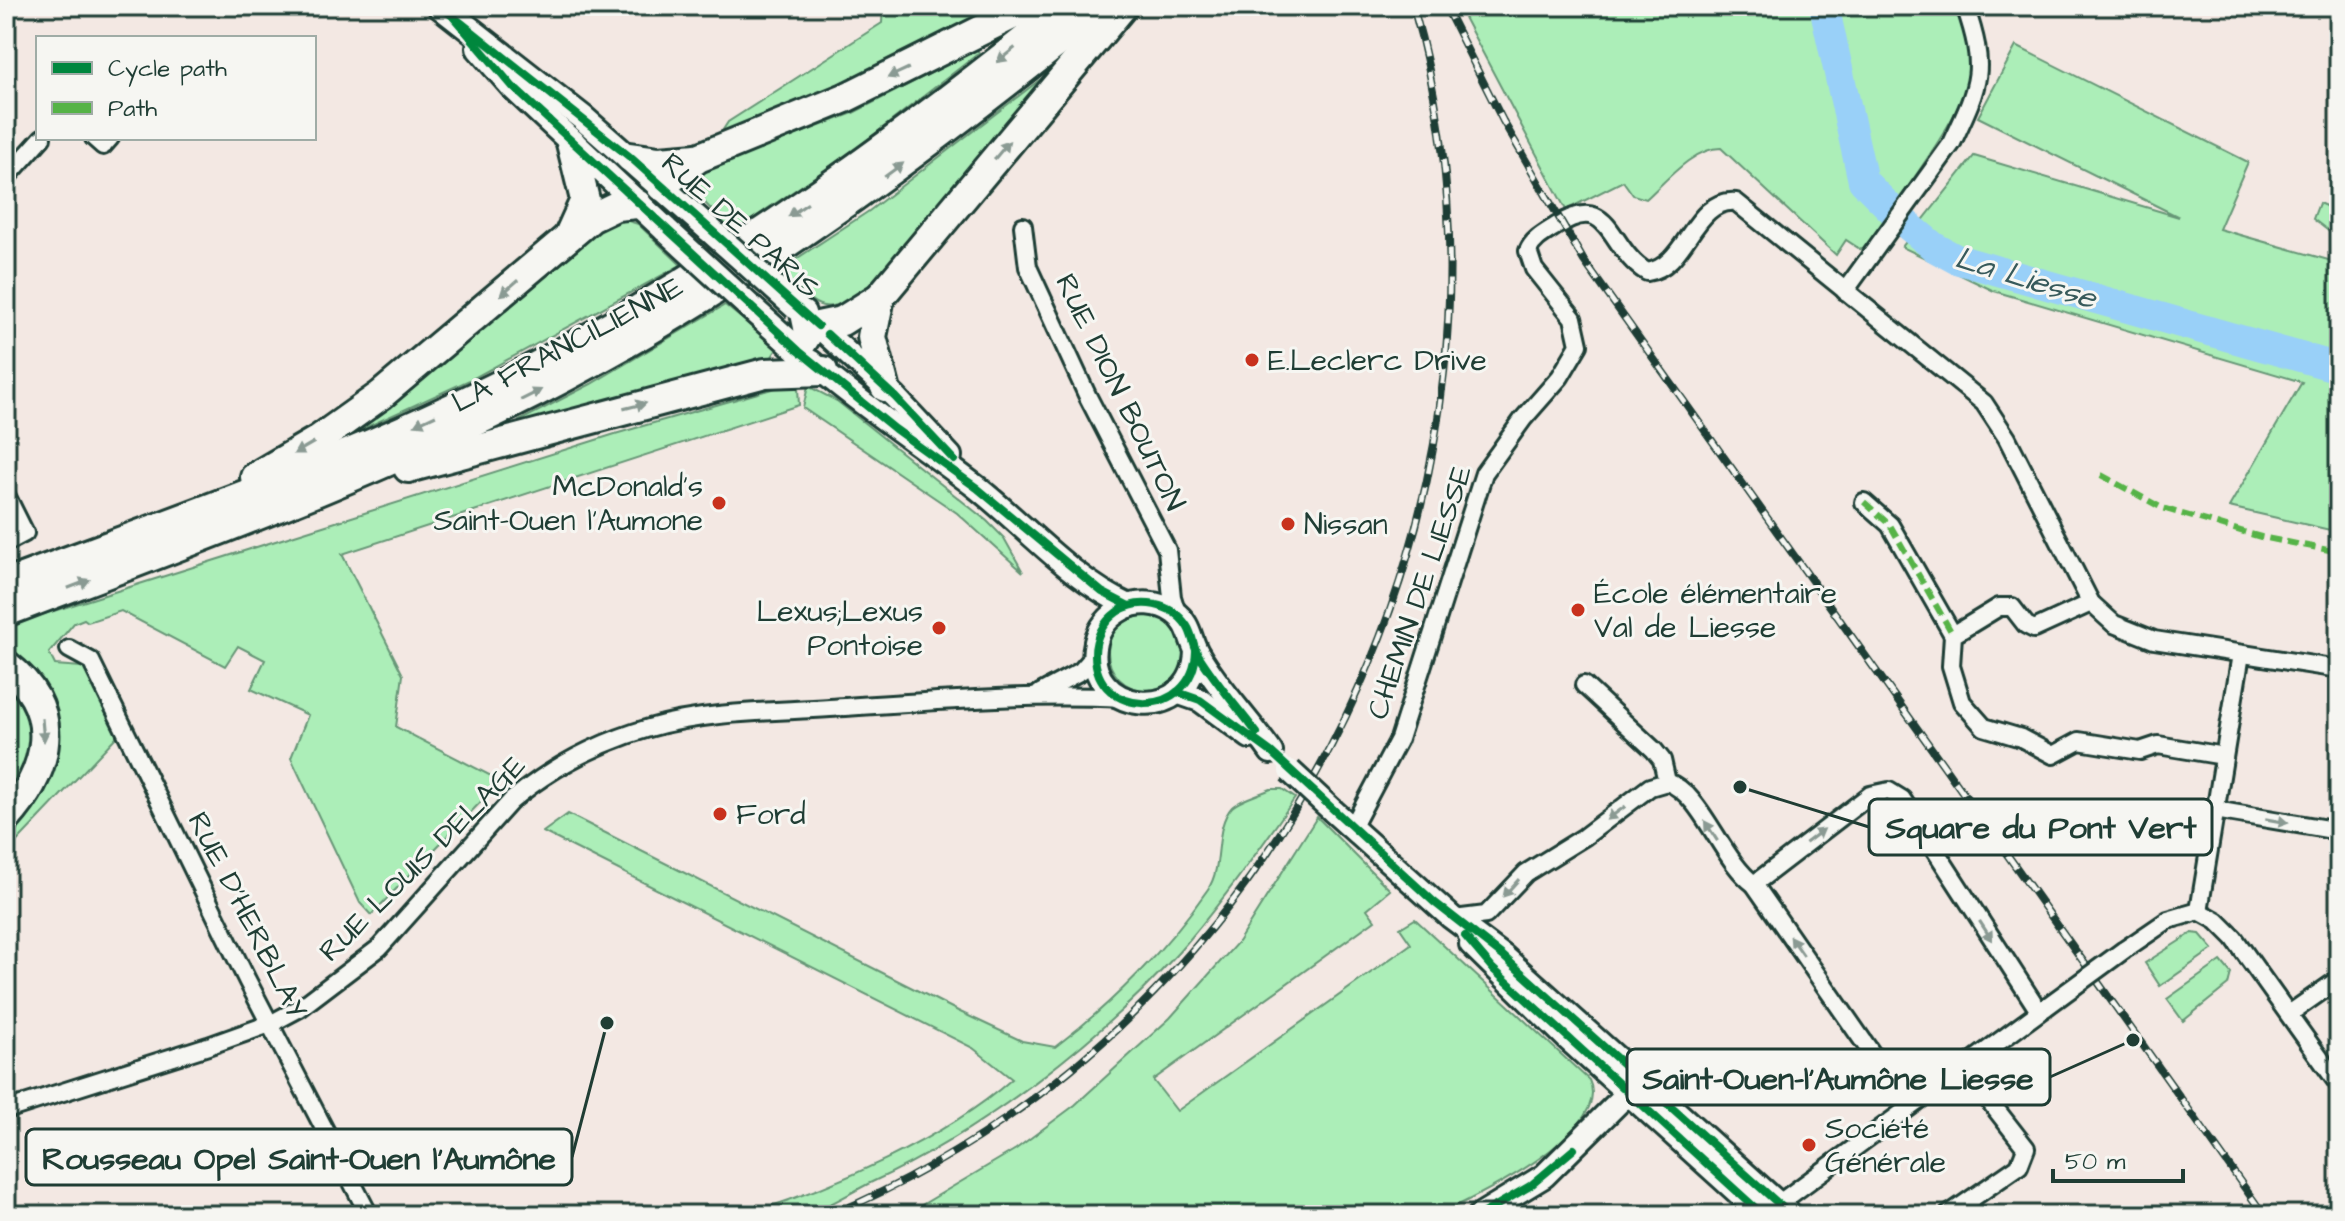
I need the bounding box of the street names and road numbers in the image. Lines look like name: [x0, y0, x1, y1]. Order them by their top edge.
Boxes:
street label: RUE DE PARIS: [652, 143, 829, 309]
street label: LA FRANCILIENNE: [444, 266, 691, 424]
street label: RUE DION BOUTON: [1045, 267, 1196, 518]
street label: CHEMIN DE LIESSE: [1357, 460, 1483, 725]
street label: RUE LOUIS DELAGE: [310, 746, 536, 972]
street label: RUE D'HERBLAY: [177, 805, 317, 1026]

